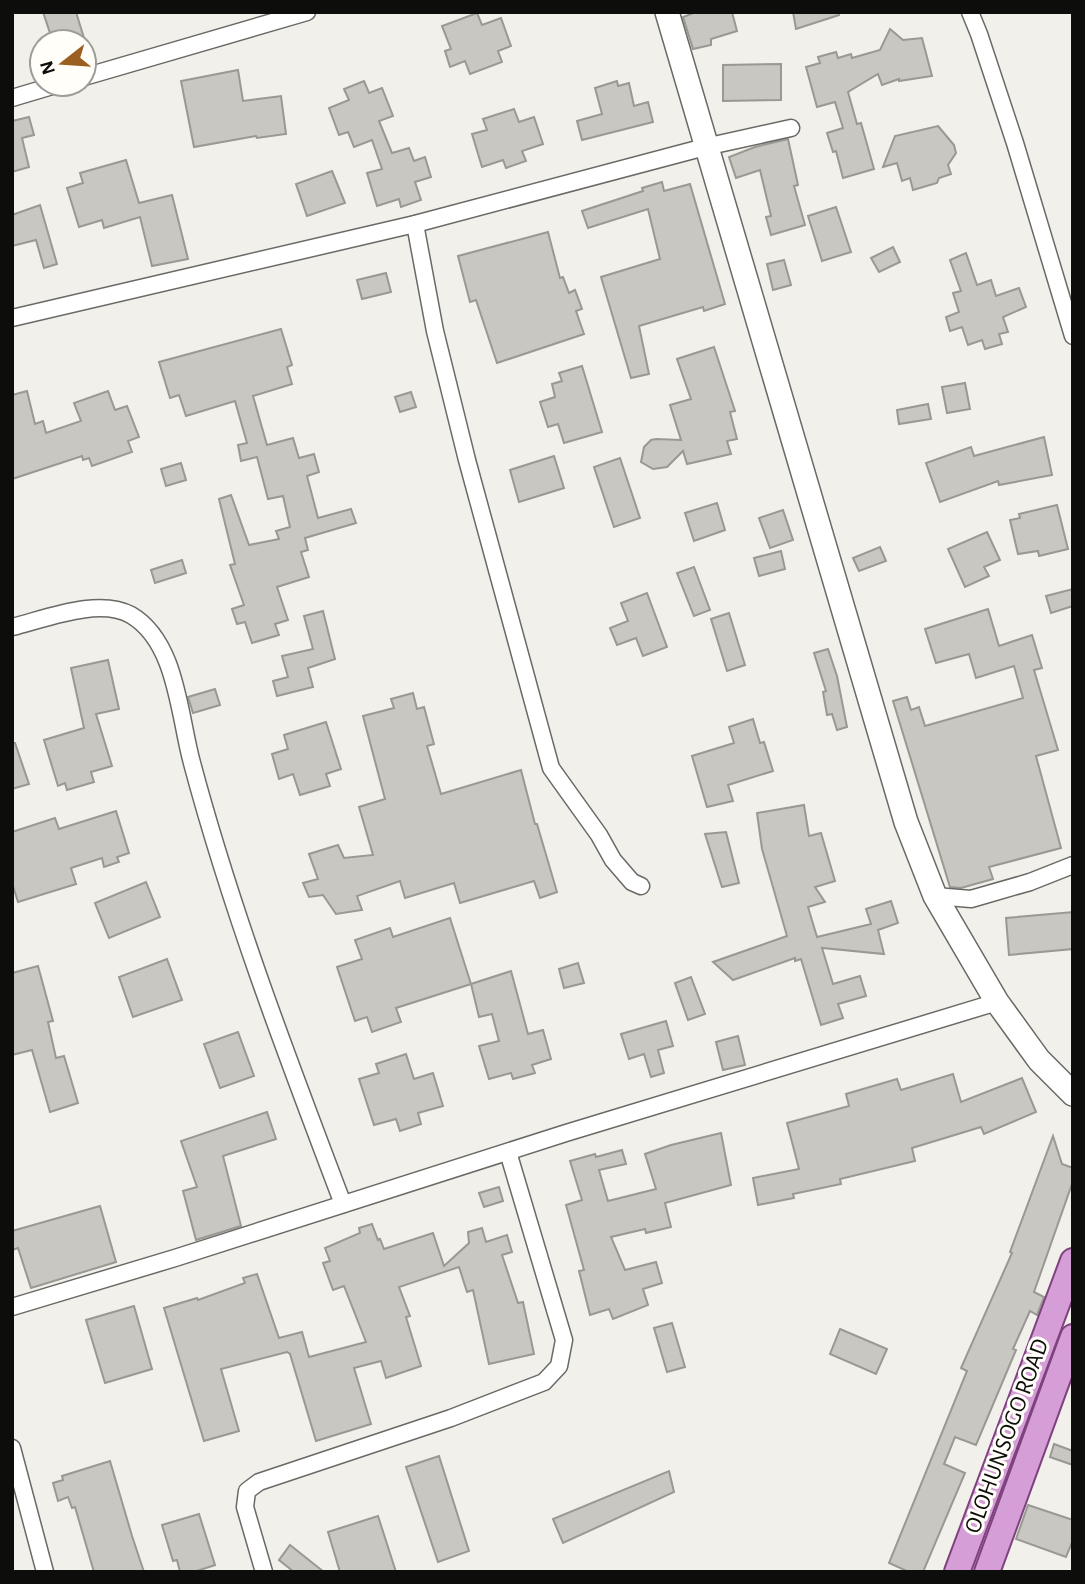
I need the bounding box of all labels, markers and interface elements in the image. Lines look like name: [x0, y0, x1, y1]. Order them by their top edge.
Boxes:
north arrow: [28, 28, 98, 98]
text: N: [37, 58, 59, 77]
street label: OLOHUNSOGO ROAD: [961, 1336, 1053, 1536]

